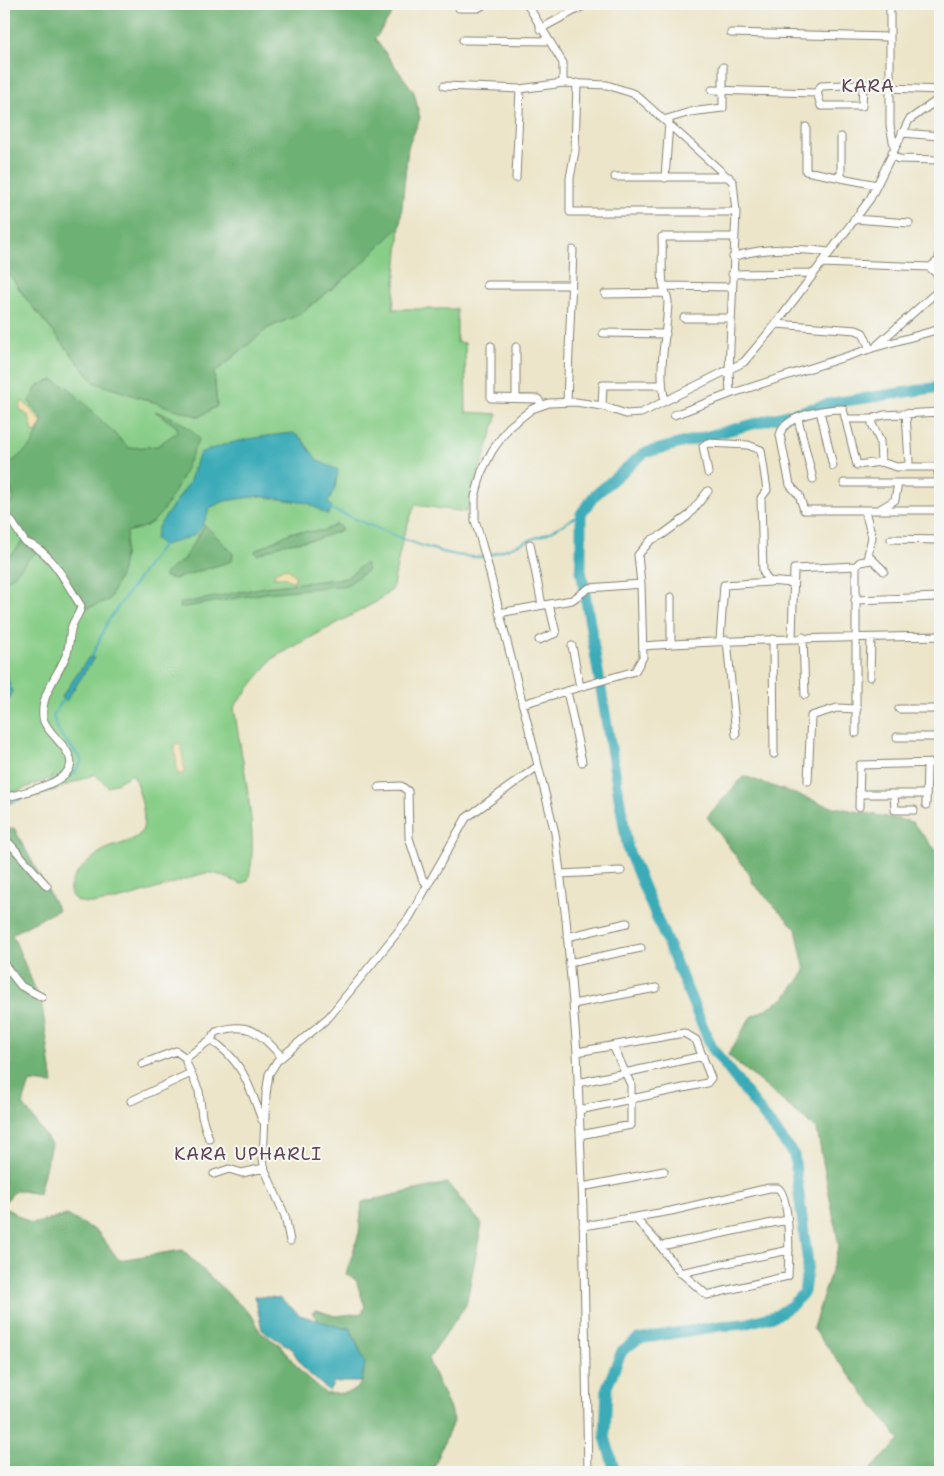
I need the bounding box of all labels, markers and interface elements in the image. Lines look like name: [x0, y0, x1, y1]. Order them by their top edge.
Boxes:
district label: KARA: [841, 74, 895, 98]
district label: KARA UPHARLI: [174, 1142, 322, 1166]

